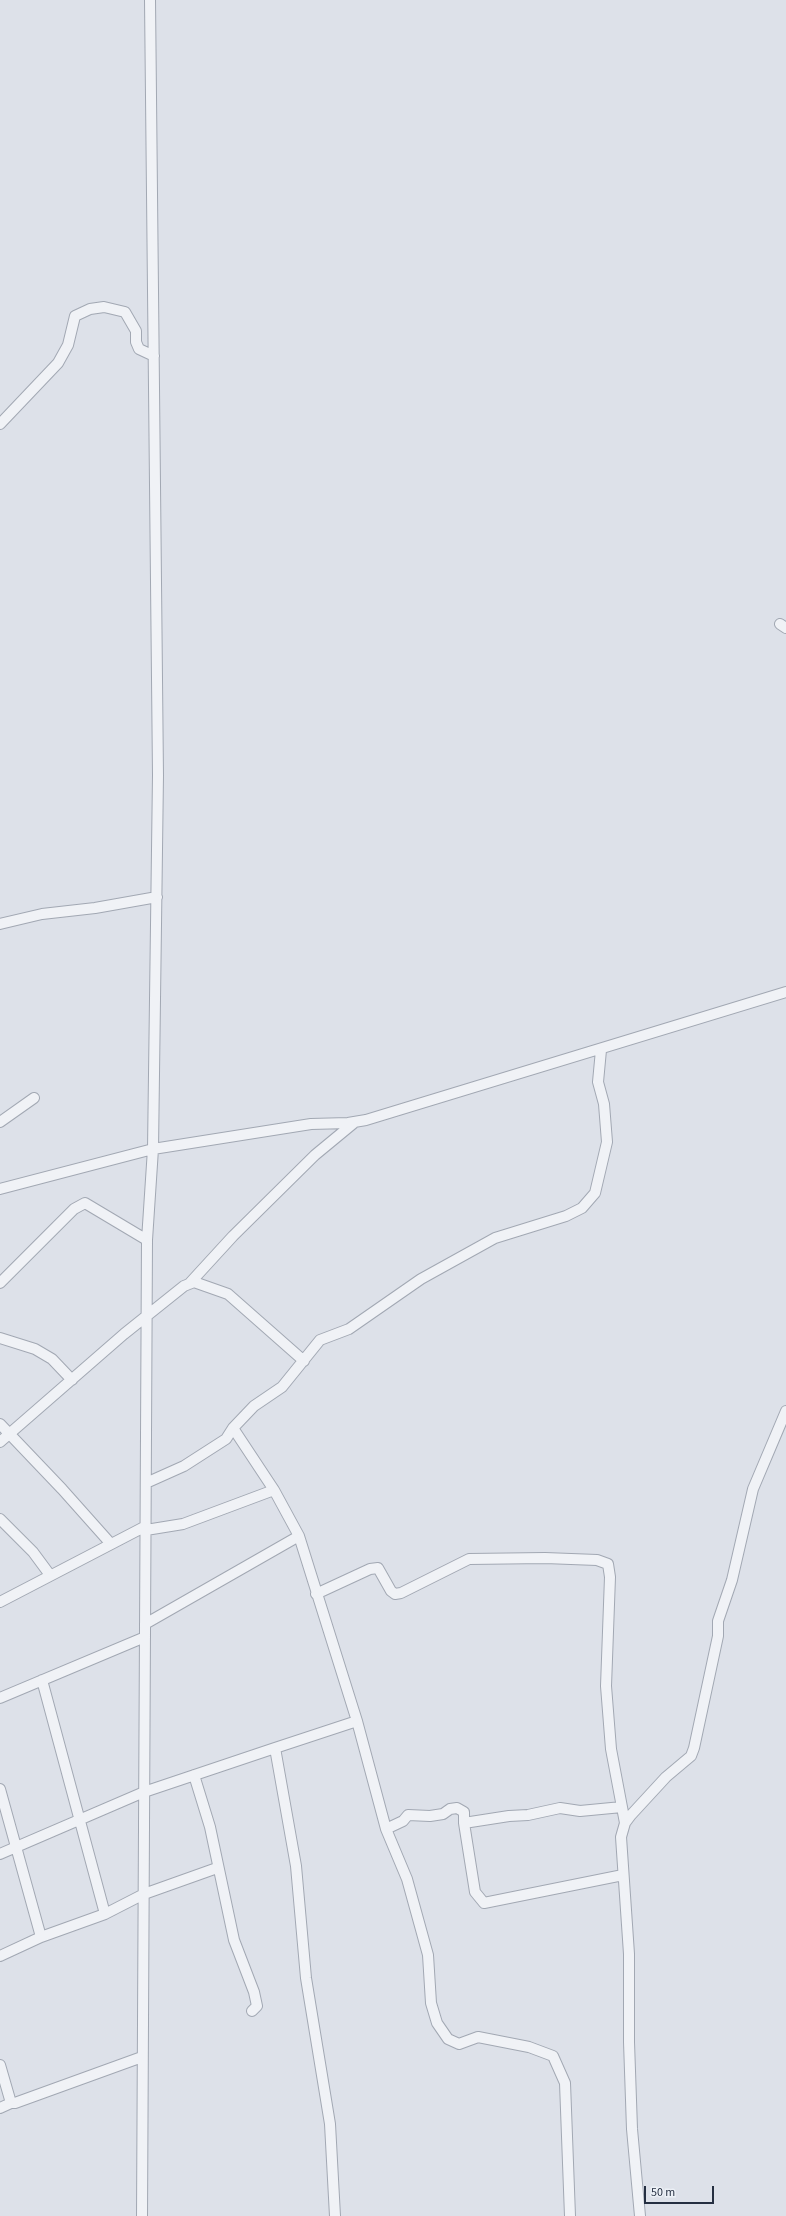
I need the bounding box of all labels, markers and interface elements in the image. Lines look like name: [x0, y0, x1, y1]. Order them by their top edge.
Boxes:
scale bar: [646, 2178, 716, 2204]
text: 50 m: [651, 2184, 675, 2201]

